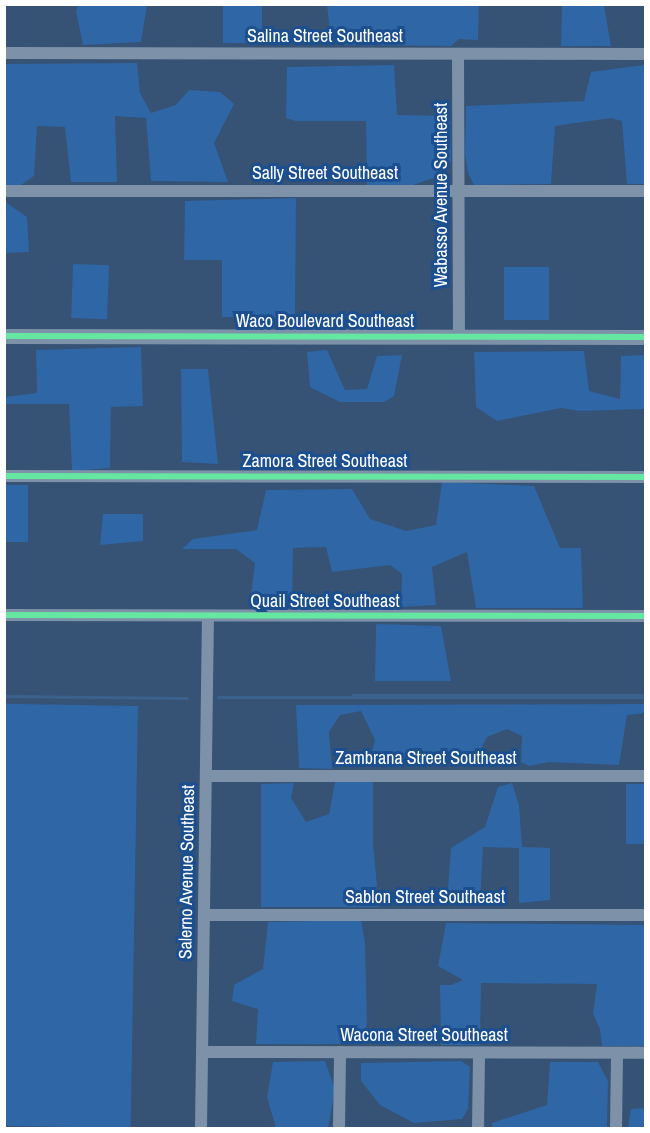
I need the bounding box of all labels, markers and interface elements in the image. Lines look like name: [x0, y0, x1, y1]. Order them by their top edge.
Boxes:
street label: Salina Street Southeast: [247, 25, 403, 47]
street label: Wabasso Avenue Southeast: [430, 102, 452, 288]
street label: Sally Street Southeast: [252, 162, 398, 184]
street label: Waco Boulevard Southeast: [236, 310, 414, 332]
street label: Zamora Street Southeast: [243, 450, 407, 472]
street label: Quail Street Southeast: [250, 590, 400, 612]
street label: Zambrana Street Southeast: [335, 747, 517, 769]
street label: Salerno Avenue Southeast: [175, 784, 199, 960]
street label: Sablon Street Southeast: [345, 886, 505, 908]
street label: Wacona Street Southeast: [340, 1024, 508, 1046]

